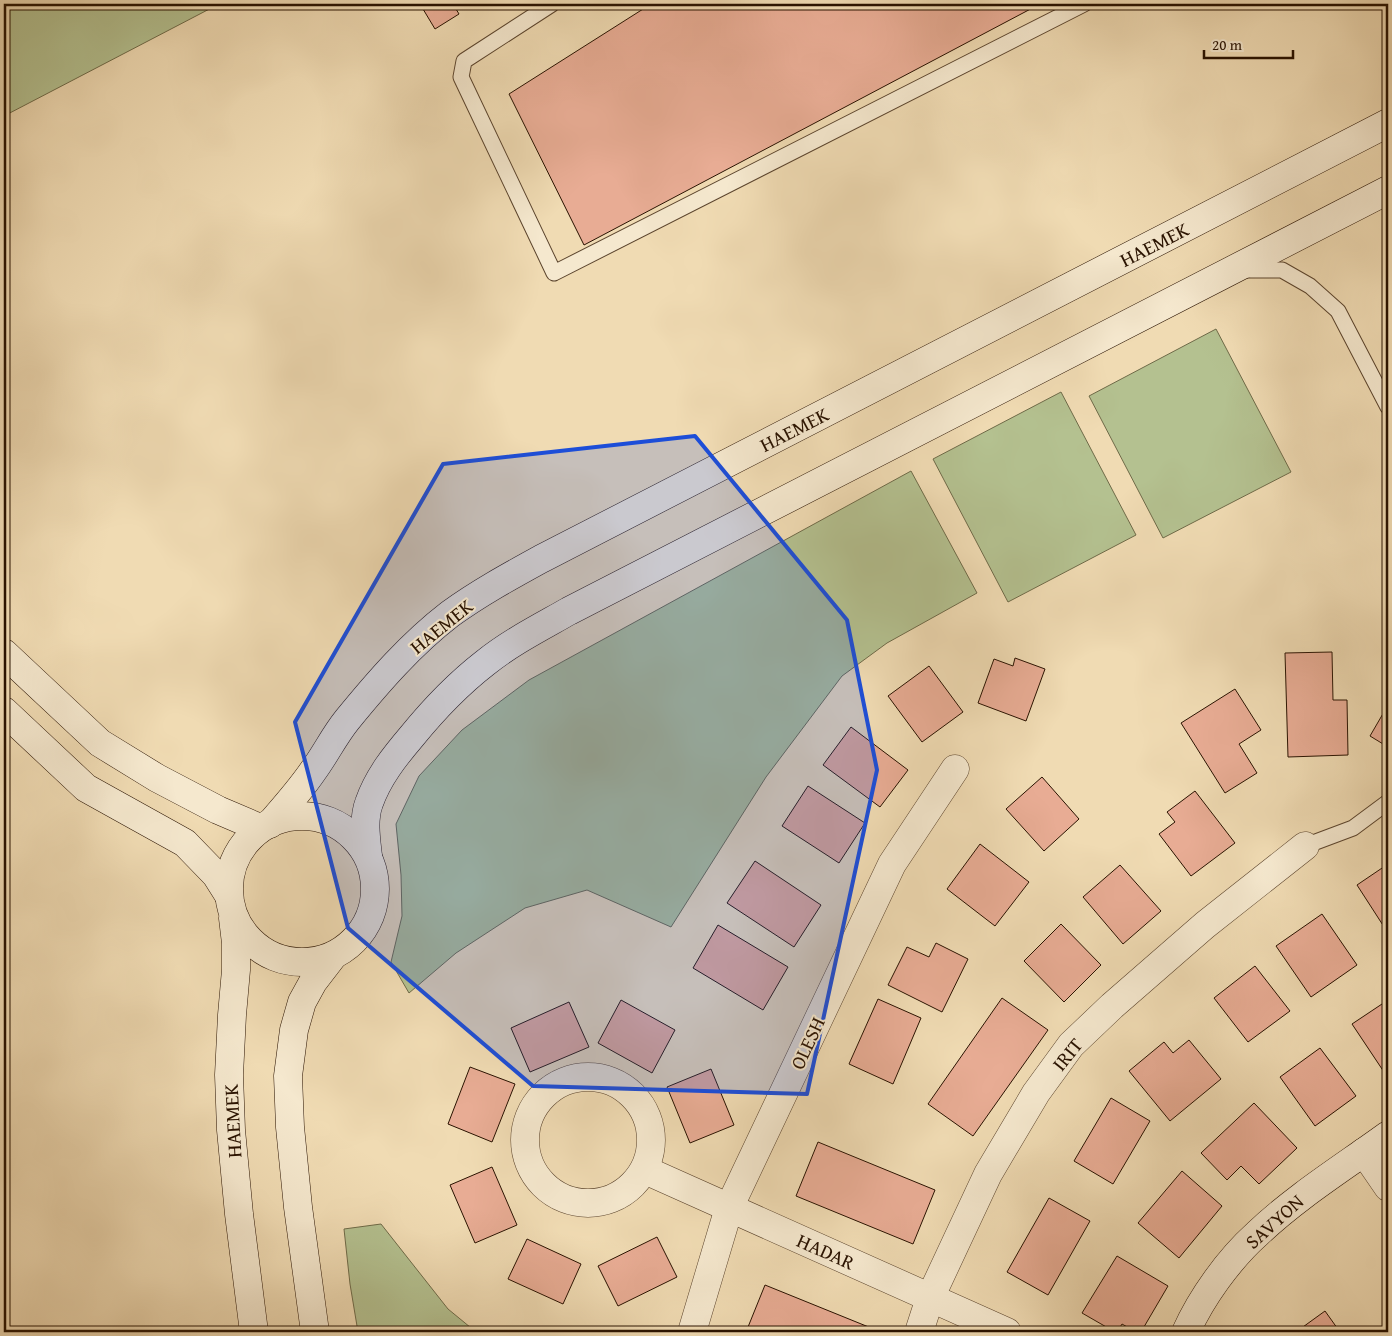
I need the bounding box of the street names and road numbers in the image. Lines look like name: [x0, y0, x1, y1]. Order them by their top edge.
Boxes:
street label: HAEMEK: [1115, 214, 1194, 274]
street label: HAEMEK: [755, 399, 834, 459]
street label: HAEMEK: [403, 591, 479, 661]
street label: OLESH: [782, 1012, 832, 1074]
street label: IRIT: [1045, 1031, 1089, 1077]
street label: HAEMEK: [216, 1083, 248, 1159]
street label: SAVYON: [1238, 1187, 1310, 1255]
street label: HADAR: [792, 1225, 860, 1277]

